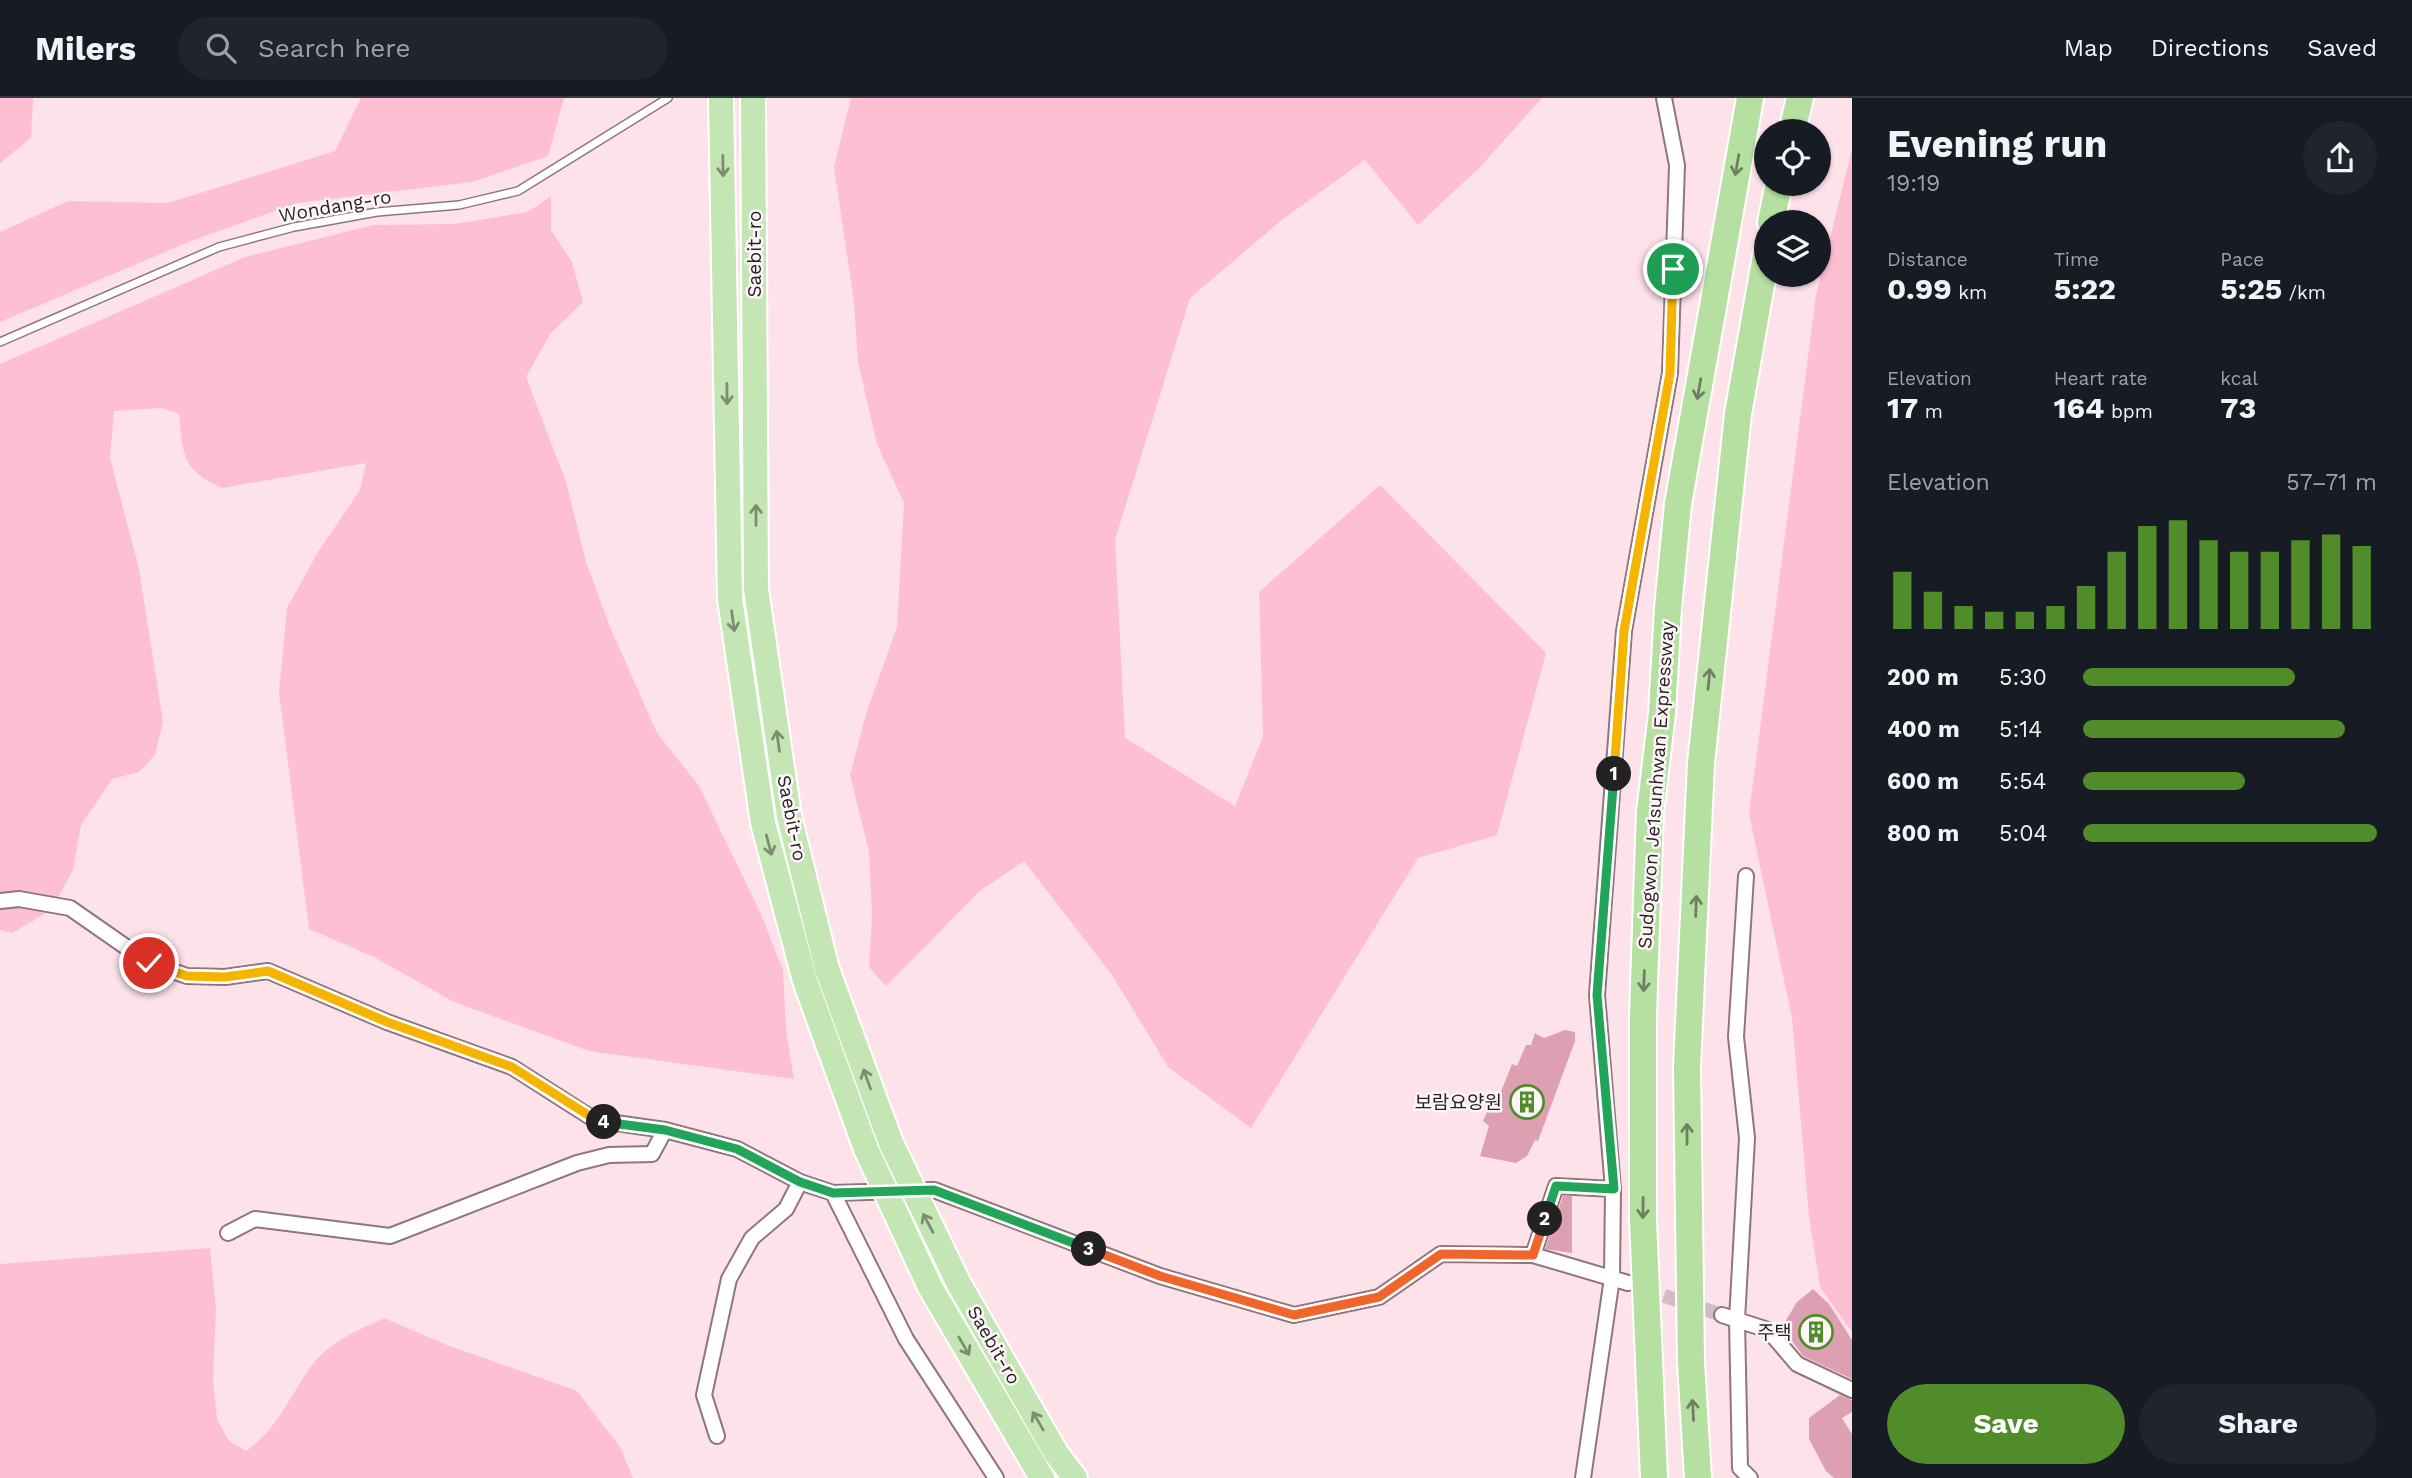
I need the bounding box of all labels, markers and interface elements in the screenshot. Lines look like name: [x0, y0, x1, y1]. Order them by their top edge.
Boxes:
search box: [178, 17, 668, 80]
text: Milers: [35, 29, 136, 68]
icon: search: [202, 29, 240, 67]
text: Search here: [258, 33, 410, 63]
text: Map: [2064, 34, 2113, 62]
text: Directions: [2151, 34, 2269, 62]
text: Saved: [2307, 34, 2377, 62]
map controls: [1754, 119, 1831, 287]
button: locate: [1754, 119, 1831, 196]
button: share: [2303, 121, 2377, 195]
text: Evening run: [1887, 122, 2107, 166]
one-way arrow: [1730, 153, 1744, 176]
one-way arrow: [716, 154, 729, 177]
text: 19:19: [1887, 170, 1940, 197]
street label: Wondang-ro: [277, 185, 393, 227]
button: layers: [1754, 210, 1831, 287]
street label: Saebit-ro: [743, 211, 766, 297]
pin: [1643, 239, 1703, 299]
text: Distance: [1887, 248, 1968, 271]
text: Time: [2054, 248, 2099, 271]
text: Pace: [2220, 248, 2264, 271]
icon: arrive: [1654, 250, 1692, 288]
text: 0.99: [1887, 271, 1952, 306]
text: 5:22: [2054, 271, 2116, 306]
text: 5:25: [2220, 271, 2282, 306]
text: km: [1952, 281, 1987, 304]
text: /km: [2282, 281, 2326, 304]
text: Elevation: [1887, 367, 1972, 390]
text: Heart rate: [2054, 367, 2148, 390]
text: kcal: [2220, 367, 2258, 390]
one-way arrow: [1692, 377, 1705, 400]
one-way arrow: [720, 382, 733, 405]
text: 17: [1887, 390, 1918, 425]
text: 164: [2054, 390, 2104, 425]
text: 73: [2220, 390, 2256, 425]
text: m: [1918, 400, 1943, 423]
text: bpm: [2104, 400, 2153, 423]
text: Elevation: [1887, 469, 1990, 496]
text: 57–71 m: [2286, 469, 2377, 496]
one-way arrow: [749, 504, 763, 527]
one-way arrow: [727, 609, 740, 632]
street label: Sudogwon Je1sunhwan Expressway: [1633, 620, 1679, 950]
text: 200 m: [1887, 664, 1959, 691]
text: 5:30: [1999, 664, 2047, 691]
one-way arrow: [1703, 668, 1716, 691]
text: 400 m: [1887, 716, 1960, 743]
text: 5:14: [1999, 716, 2042, 743]
one-way arrow: [772, 731, 785, 753]
pin: 1: [1596, 756, 1632, 792]
text: 1: [1609, 762, 1618, 785]
text: 600 m: [1887, 768, 1959, 795]
text: 5:54: [1999, 768, 2047, 795]
street label: Saebit-ro: [772, 773, 812, 863]
text: 800 m: [1887, 820, 1959, 847]
text: 5:04: [1999, 820, 2048, 847]
one-way arrow: [763, 834, 776, 856]
one-way arrow: [1689, 895, 1702, 918]
pin: [119, 933, 179, 993]
icon: check: [130, 944, 168, 982]
one-way arrow: [1638, 969, 1651, 992]
one-way arrow: [860, 1068, 872, 1090]
building icon: 보람요양원: [1508, 1083, 1546, 1121]
place label: 보람요양원: [1415, 1091, 1502, 1114]
pin: 4: [586, 1104, 622, 1140]
text: 4: [597, 1110, 610, 1133]
one-way arrow: [1680, 1122, 1694, 1145]
one-way arrow: [1637, 1197, 1650, 1220]
pin: 2: [1528, 1202, 1562, 1236]
text: 2: [1539, 1207, 1550, 1230]
one-way arrow: [920, 1214, 934, 1234]
pin: 3: [1072, 1232, 1106, 1266]
text: 3: [1083, 1237, 1094, 1260]
street label: Saebit-ro: [962, 1302, 1026, 1388]
building icon: 주택: [1797, 1313, 1835, 1351]
place label: 주택: [1757, 1321, 1792, 1344]
one-way arrow: [958, 1336, 972, 1356]
button: Save: [1887, 1384, 2125, 1464]
button: Share: [2139, 1384, 2377, 1464]
one-way arrow: [1687, 1399, 1700, 1422]
one-way arrow: [1030, 1411, 1044, 1431]

